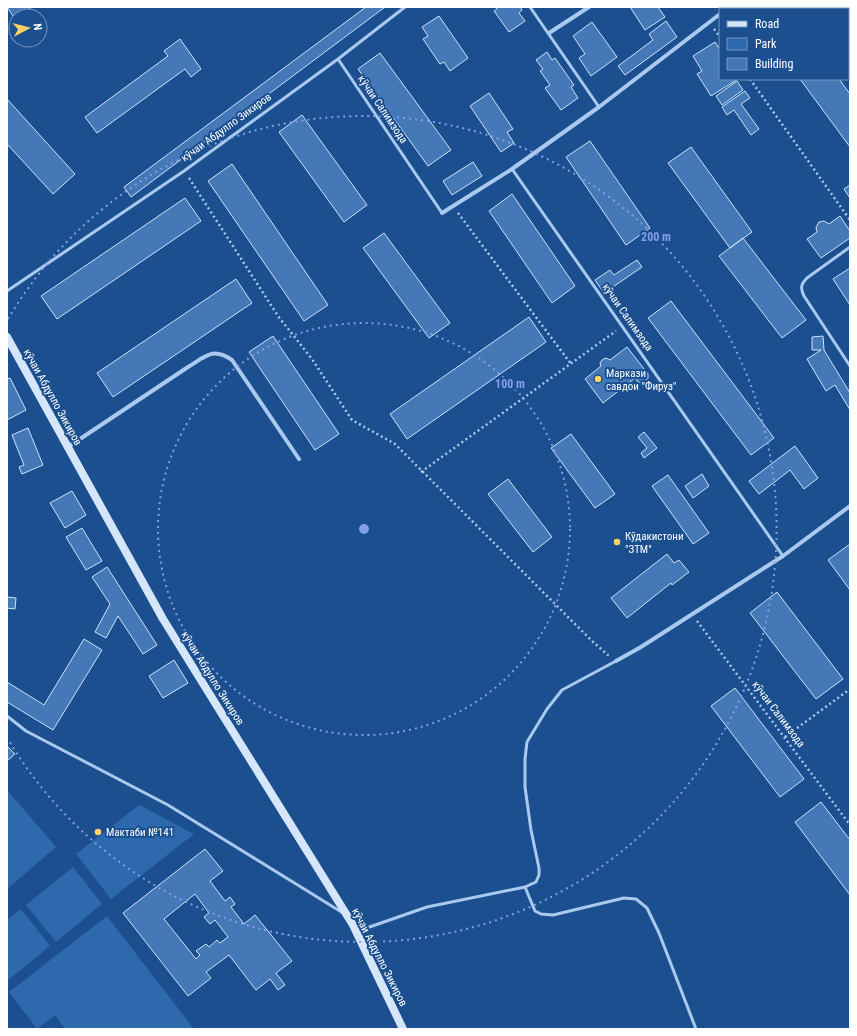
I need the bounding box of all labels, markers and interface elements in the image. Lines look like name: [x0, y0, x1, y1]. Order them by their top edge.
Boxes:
north arrow: [8, 8, 48, 48]
legend: [719, 8, 849, 80]
text: Road: [755, 17, 779, 31]
text: N: [31, 23, 44, 31]
text: Park: [755, 37, 777, 51]
text: Building: [755, 57, 793, 71]
street label: кӯчаи Салимзода: [355, 73, 410, 146]
street label: кӯчаи Абдулло Зикиров: [179, 90, 274, 164]
text: 200 m: [641, 230, 671, 244]
street label: кӯчаи Салимзода: [599, 281, 656, 354]
street label: кӯчаи Абдулло Зикиров: [21, 347, 85, 448]
place label: Маркази савдои "Фируз": [606, 367, 676, 393]
marker: Маркази савдои "Фируз": [593, 374, 603, 384]
text: 100 m: [495, 377, 525, 391]
centre of rings: [357, 522, 371, 536]
place label: Кӯдакистони "ЗТМ": [625, 530, 684, 556]
marker: Кӯдакистони "ЗТМ": [612, 537, 622, 547]
street label: кӯчаи Абдулло Зикиров: [178, 629, 247, 728]
street label: кӯчаи Салимзода: [749, 679, 808, 750]
place label: Мактаби №141: [106, 826, 174, 839]
marker: Мактаби №141: [93, 827, 103, 837]
street label: кӯчаи Абдулло Зикиров: [349, 906, 410, 1008]

